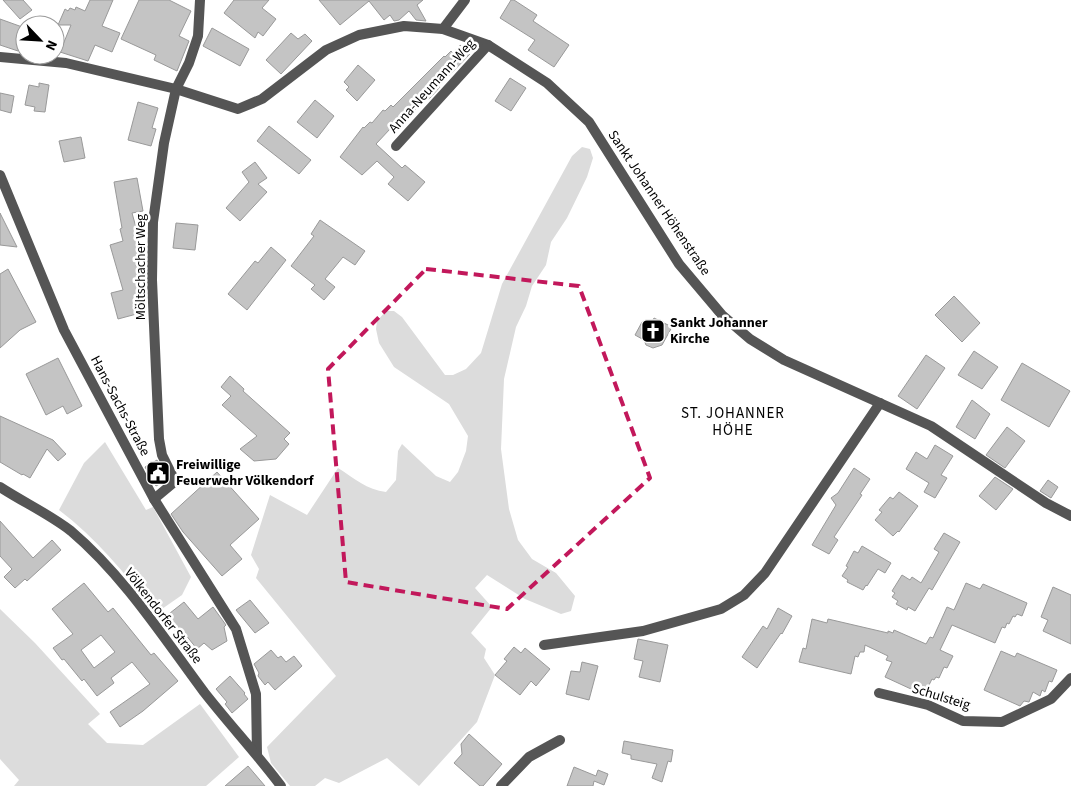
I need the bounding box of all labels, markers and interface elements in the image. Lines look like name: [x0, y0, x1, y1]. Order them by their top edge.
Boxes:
north arrow: [15, 15, 65, 65]
street label: Anna-Neumann-Weg: [384, 34, 480, 138]
text: N: [40, 37, 62, 54]
street label: Sankt Johanner Höhenstraße: [603, 126, 715, 280]
street label: Möltschacher Weg: [131, 214, 151, 320]
place label: Sankt Johanner Kirche: [670, 313, 768, 349]
church icon: Sankt Johanner Kirche: [640, 318, 666, 344]
street label: Hans-Sachs-Straße: [85, 352, 155, 460]
district label: ST. JOHANNER HÖHE: [681, 403, 785, 441]
place label: Freiwillige Feuerwehr Völkendorf: [176, 455, 315, 491]
public building icon: Freiwillige Feuerwehr Völkendorf: [145, 460, 171, 486]
street label: Völkendorfer Straße: [119, 564, 207, 668]
street label: Schulsteig: [909, 679, 973, 715]

